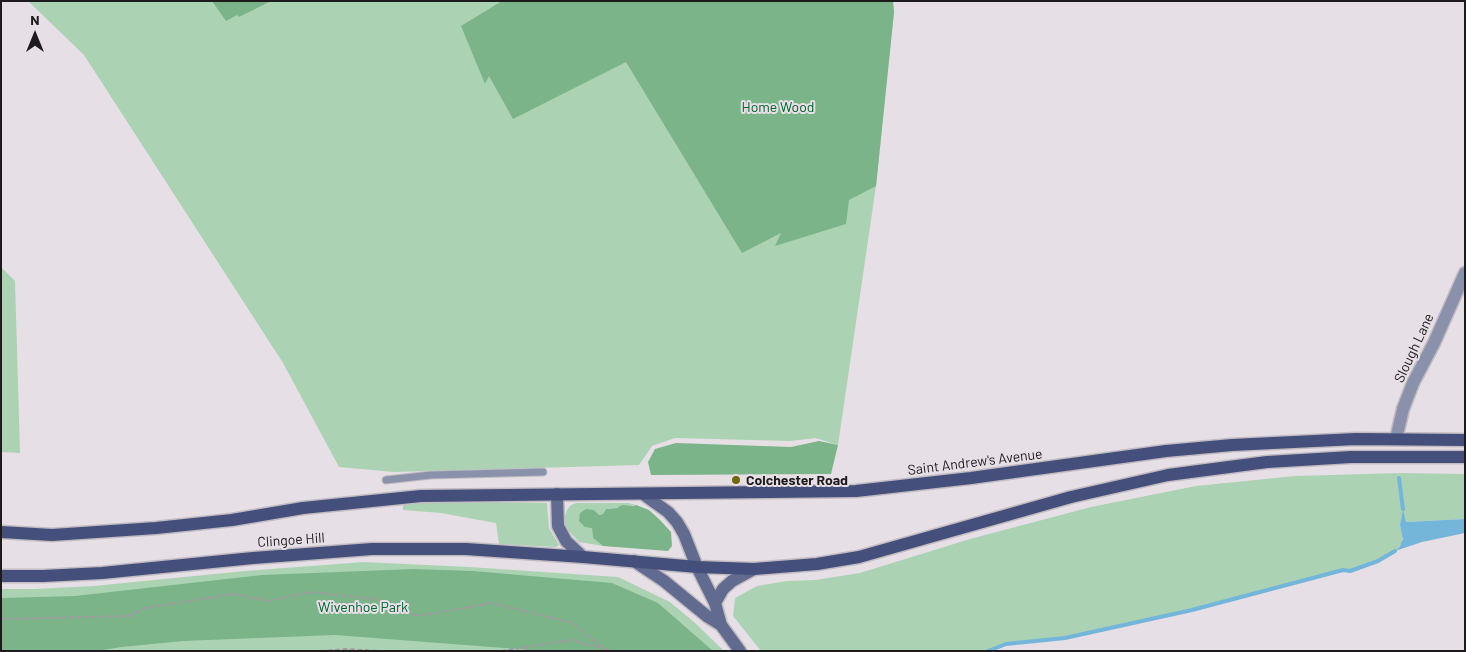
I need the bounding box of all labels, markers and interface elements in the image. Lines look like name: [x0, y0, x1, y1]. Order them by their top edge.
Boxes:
north arrow: [10, 10, 60, 60]
text: N: [30, 11, 40, 28]
park label: Home Wood: [741, 99, 815, 115]
street label: Slough Lane: [1391, 311, 1437, 385]
street label: Saint Andrew's Avenue: [907, 445, 1043, 479]
place label: Colchester Road: [746, 472, 848, 488]
marker: Colchester Road: [730, 474, 742, 486]
street label: Clingoe Hill: [257, 529, 325, 551]
park label: Wivenhoe Park: [318, 599, 408, 615]

